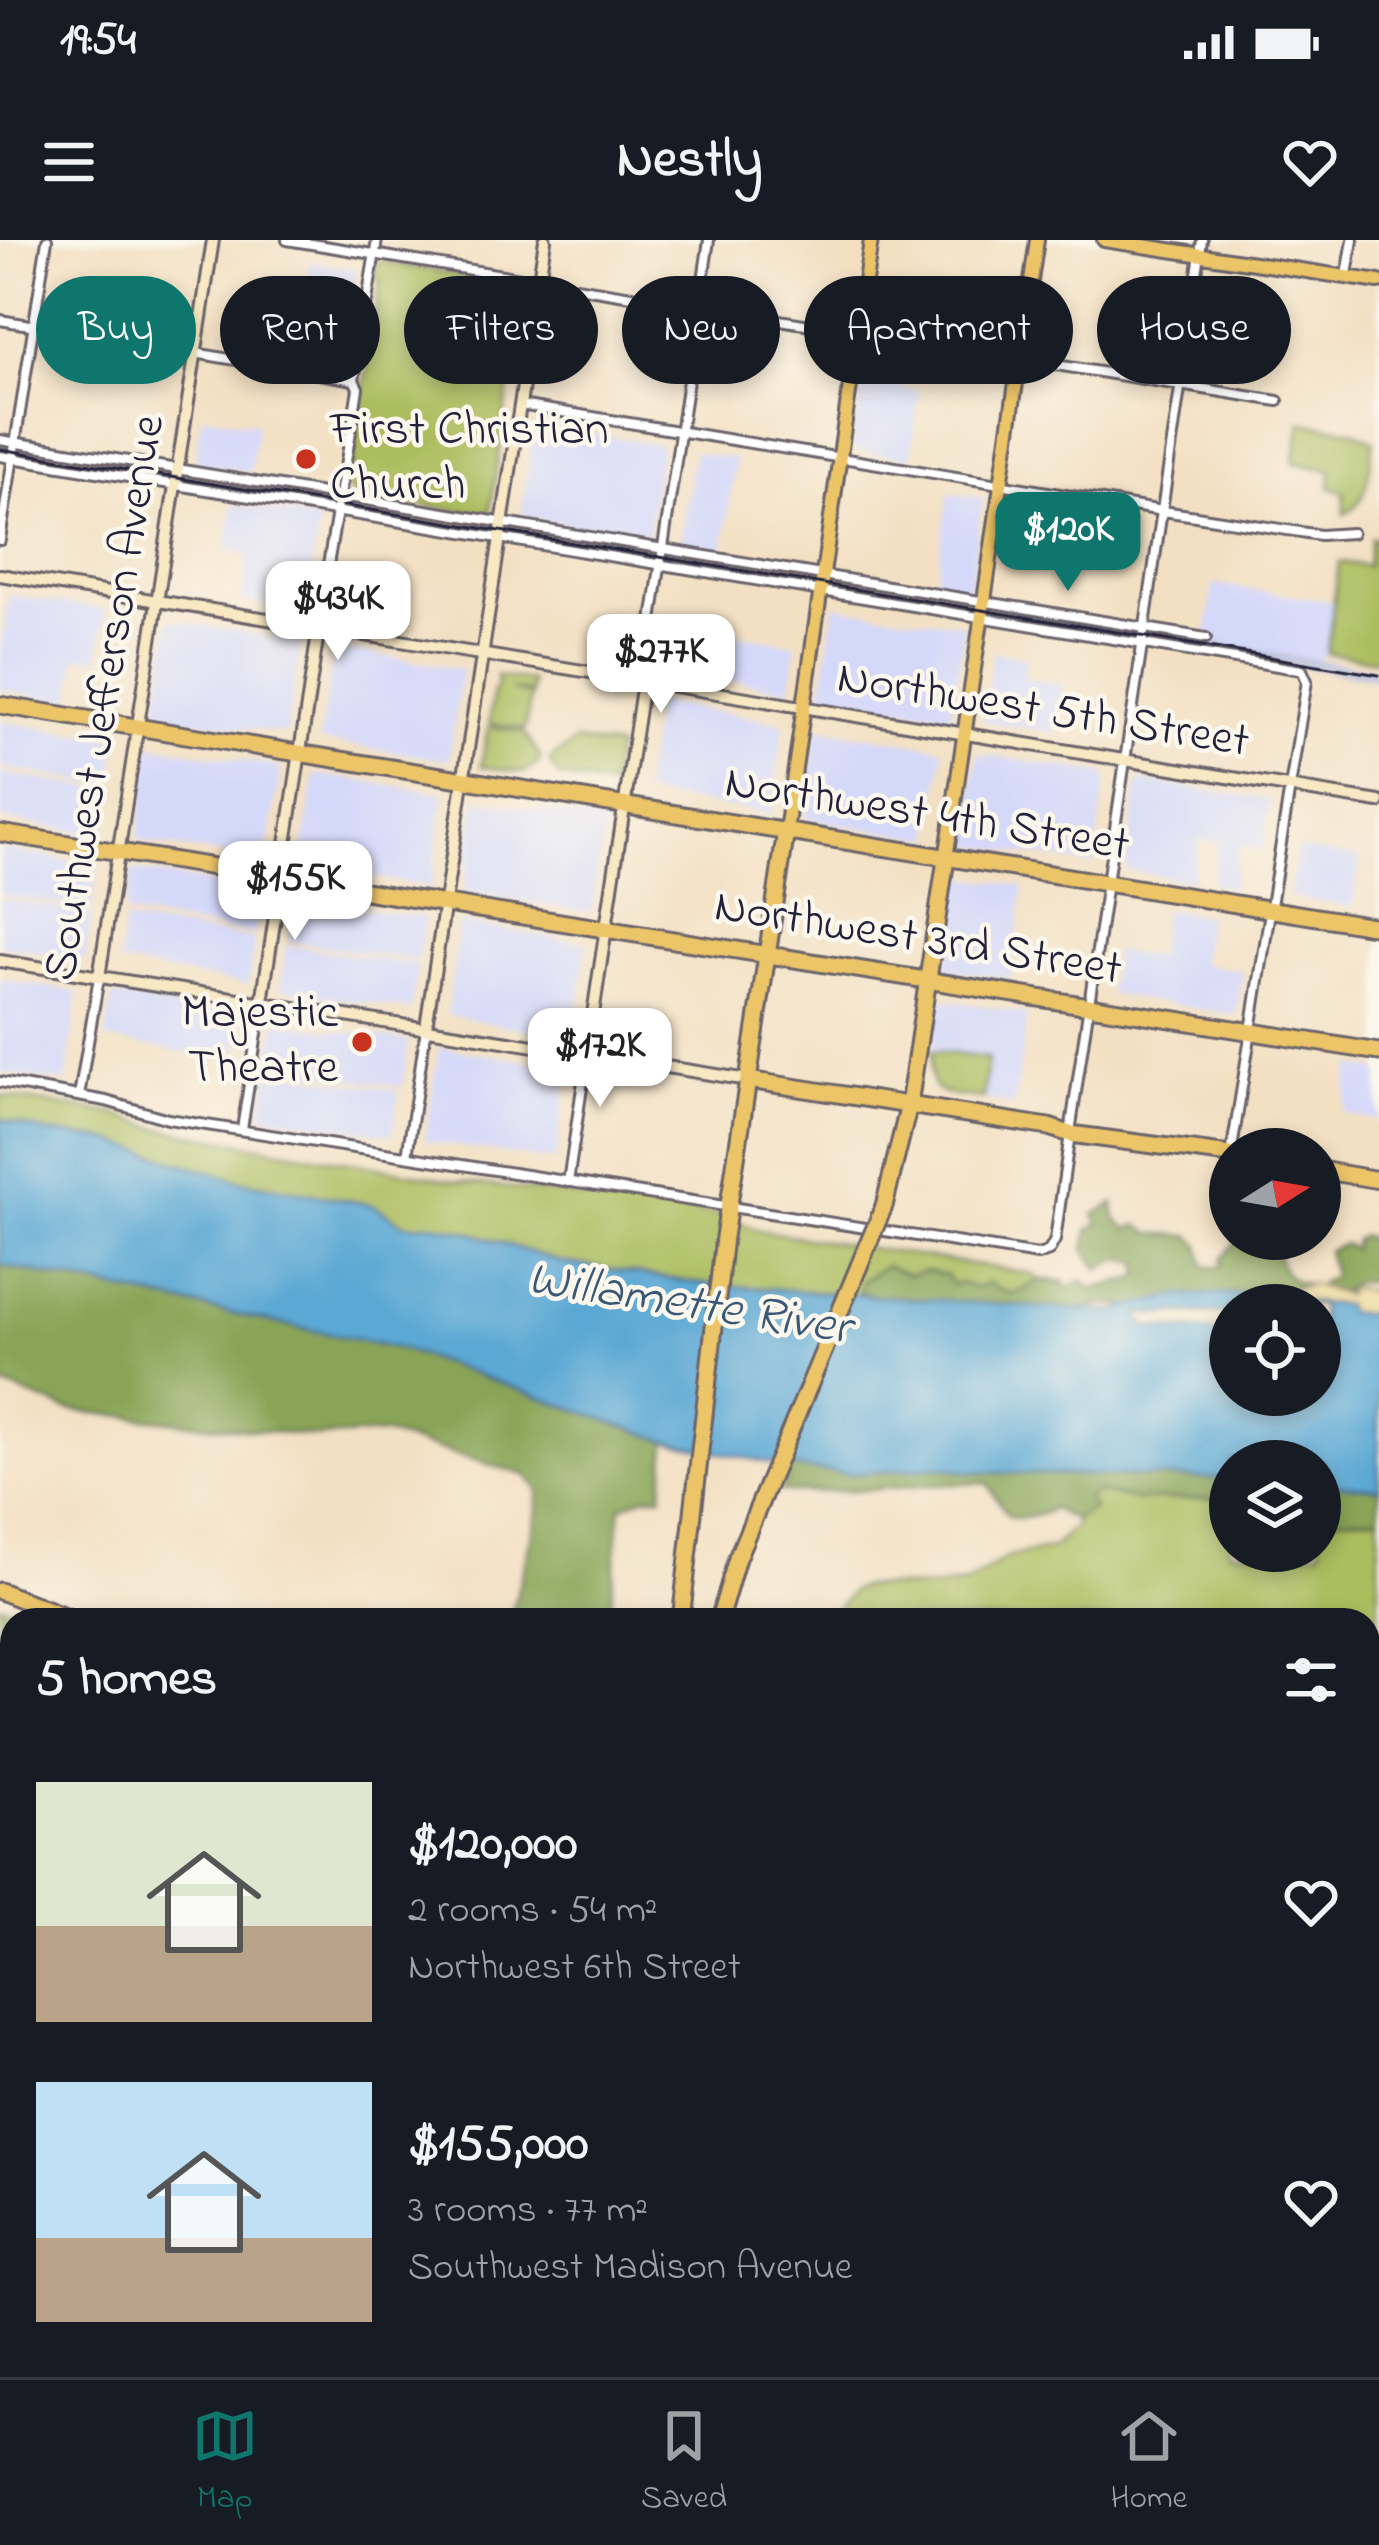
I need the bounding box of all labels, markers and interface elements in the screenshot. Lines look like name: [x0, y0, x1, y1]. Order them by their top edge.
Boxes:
text: 19:54: [60, 9, 136, 75]
text: Nestly: [617, 123, 762, 201]
icon: menu: [36, 129, 102, 195]
icon: heart: [1277, 129, 1343, 195]
chip: Buy: [36, 276, 196, 384]
chip: Rent: [220, 276, 380, 384]
chip: Filters: [404, 276, 598, 384]
chip: New: [622, 276, 780, 384]
chip: Apartment: [804, 276, 1073, 384]
chip: House: [1097, 276, 1291, 384]
place label: First Christian Church: [329, 396, 609, 521]
street label: Southwest Jefferson Avenue: [27, 410, 185, 986]
marker: First Christian Church: [293, 446, 319, 472]
pin: $120K: [984, 492, 1152, 594]
text: $120K: [1022, 502, 1114, 559]
pin: $434K: [254, 561, 422, 663]
text: $434K: [293, 571, 383, 628]
pin: $277K: [577, 614, 745, 716]
text: $277K: [614, 624, 708, 681]
street label: Northwest 5th Street: [832, 644, 1254, 778]
street label: Northwest 4th Street: [720, 748, 1134, 882]
pin: $155K: [211, 841, 379, 943]
text: $155K: [245, 851, 345, 908]
street label: Northwest 3rd Street: [709, 872, 1127, 1006]
place label: Majestic Theatre: [181, 979, 339, 1104]
pin: $172K: [516, 1008, 684, 1110]
text: $172K: [555, 1018, 645, 1075]
marker: Majestic Theatre: [349, 1029, 375, 1055]
north arrow: [1209, 1128, 1341, 1260]
map controls: [1209, 1128, 1341, 1572]
water label: Willamette River: [522, 1243, 862, 1368]
button: locate: [1209, 1284, 1341, 1416]
button: layers: [1209, 1440, 1341, 1572]
text: 5 homes: [36, 1643, 217, 1718]
icon: filters: [1278, 1647, 1344, 1713]
text: $120,000: [408, 1808, 577, 1883]
icon: home: [132, 1830, 276, 1974]
icon: heart: [1278, 1869, 1344, 1935]
text: 2 rooms · 54 m²: [408, 1883, 658, 1940]
text: Northwest 6th Street: [408, 1940, 741, 1997]
text: $155,000: [408, 2108, 588, 2183]
icon: home: [132, 2130, 276, 2274]
icon: heart: [1278, 2169, 1344, 2235]
text: 3 rooms · 77 m²: [408, 2183, 648, 2240]
text: Southwest Madison Avenue: [408, 2240, 852, 2297]
tab: Map: [192, 2403, 258, 2523]
tab: Saved: [641, 2403, 727, 2523]
tab: Home: [1111, 2403, 1187, 2523]

